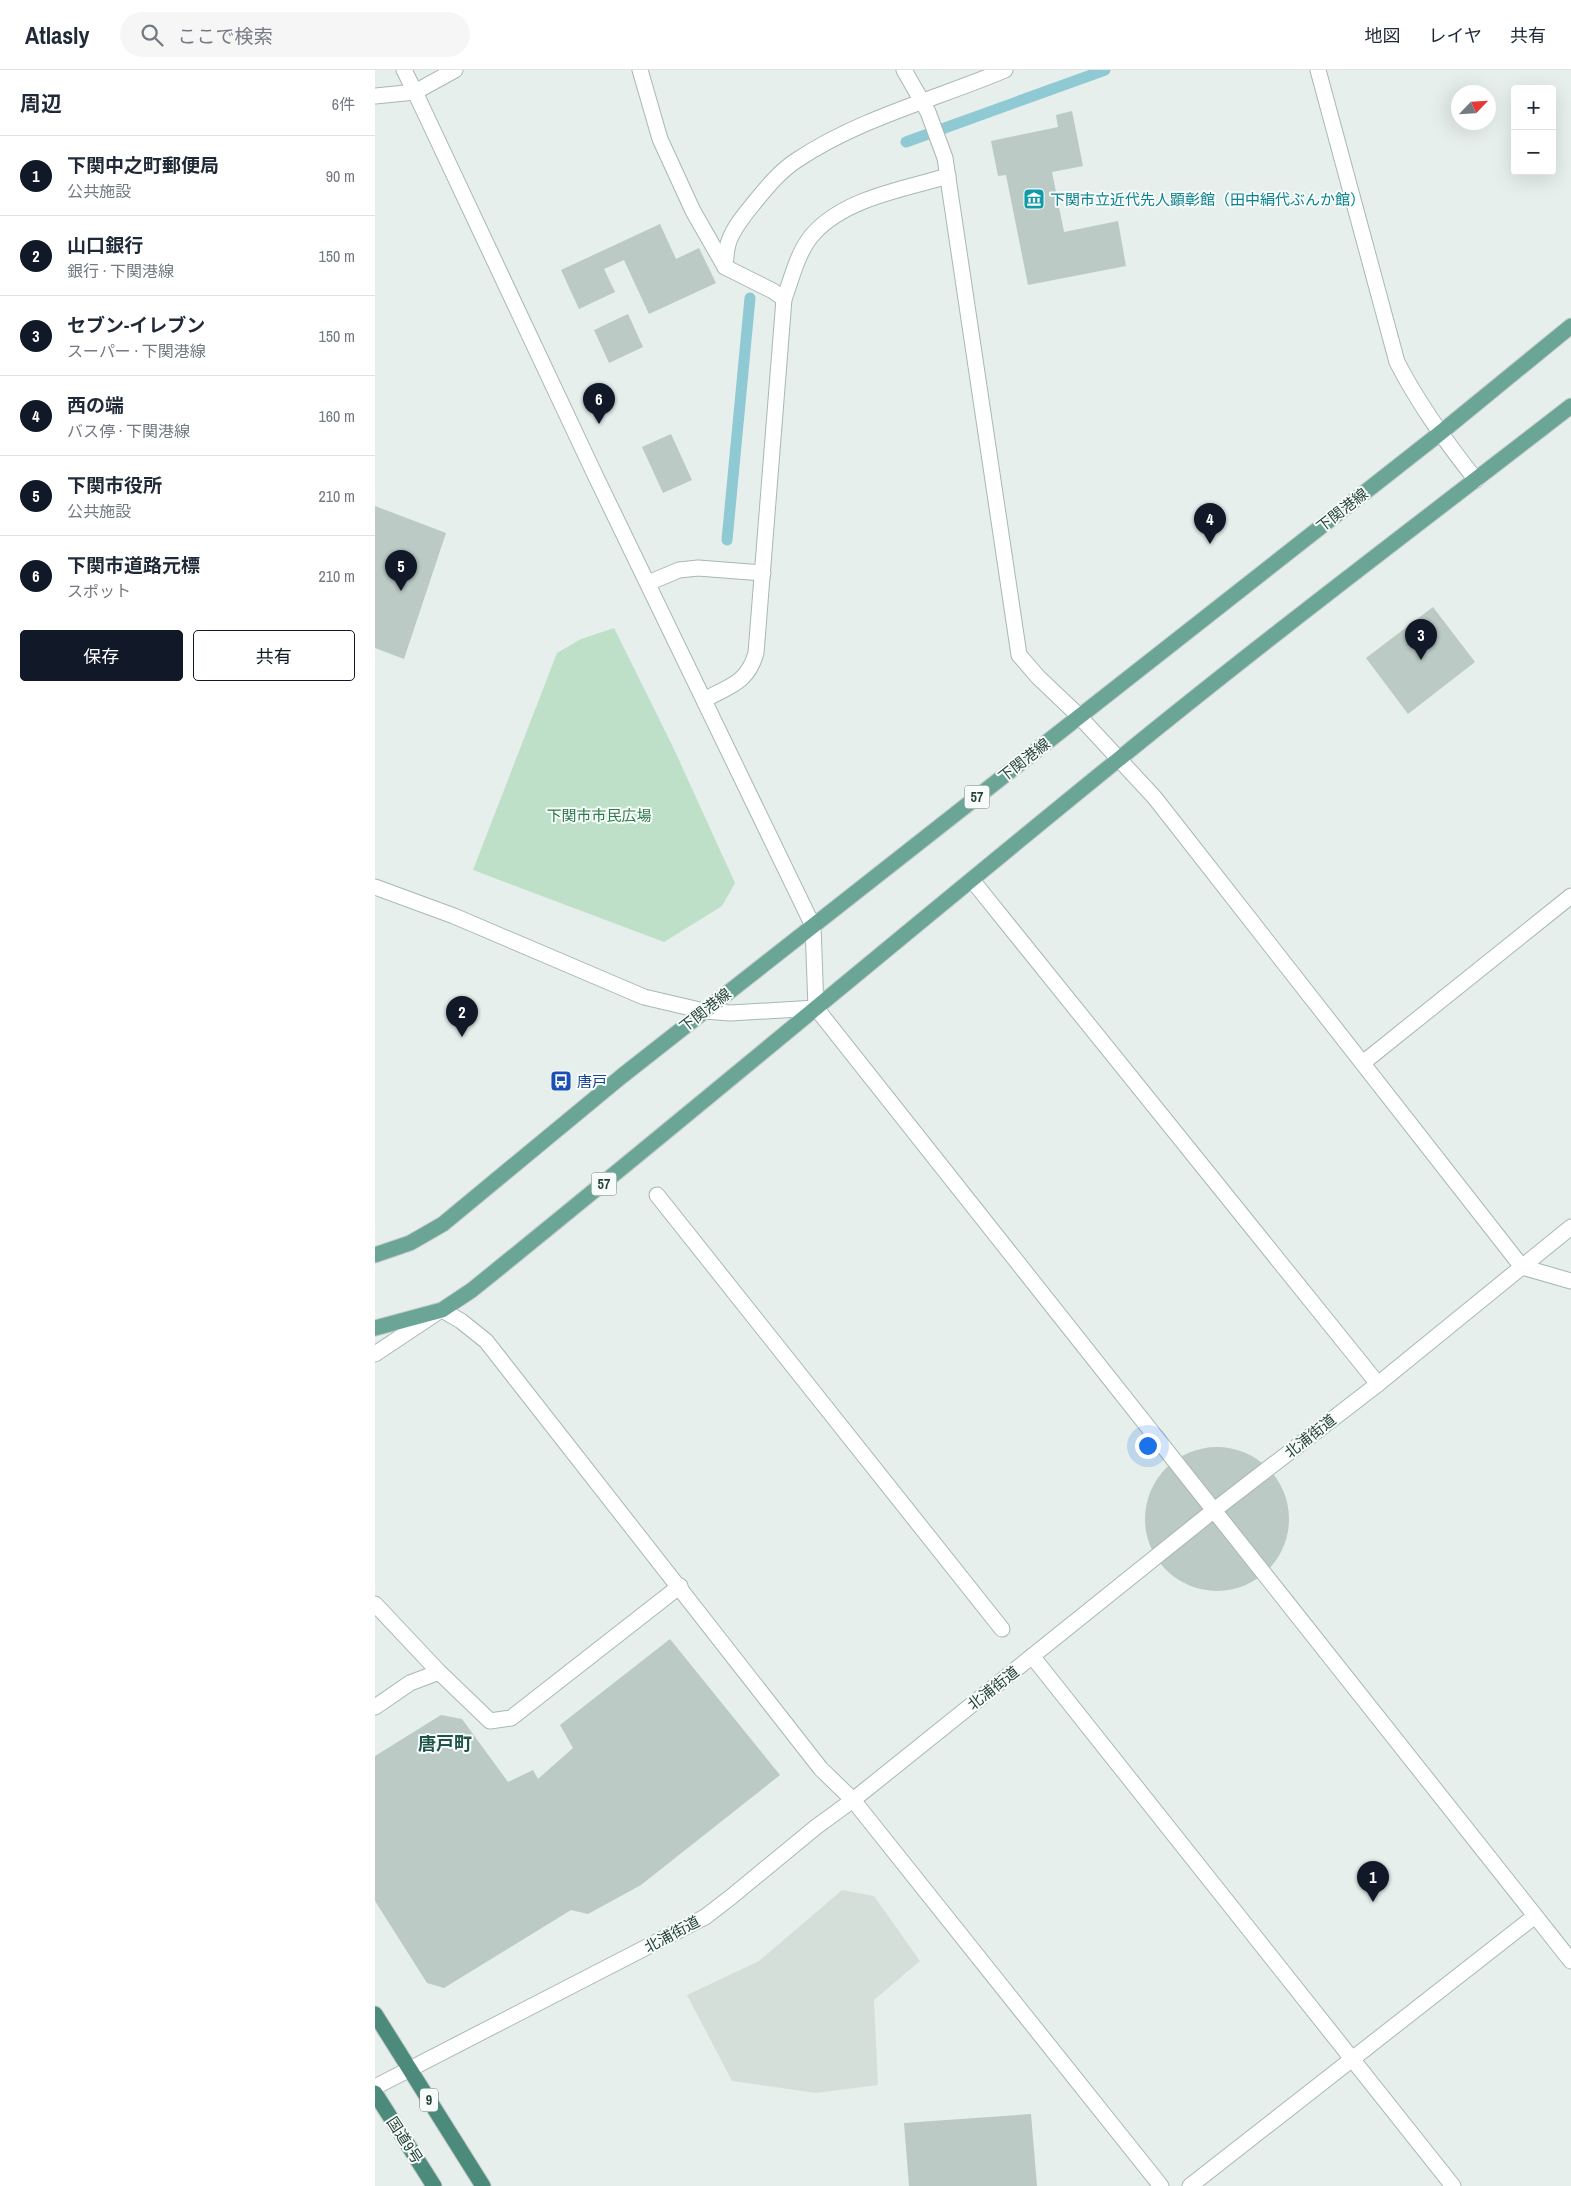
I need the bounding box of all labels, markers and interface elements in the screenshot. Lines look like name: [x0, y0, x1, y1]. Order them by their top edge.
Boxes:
search box: [120, 12, 470, 57]
text: Atlasly: [25, 19, 90, 51]
icon: search: [138, 21, 166, 49]
text: ここで検索: [178, 23, 273, 49]
text: 地図: [1365, 23, 1401, 48]
text: レイヤ: [1429, 23, 1482, 48]
text: 共有: [1510, 23, 1546, 48]
north arrow: [1451, 85, 1496, 130]
map controls: [1511, 85, 1556, 175]
button: +: [1511, 85, 1556, 130]
text: 周辺: [20, 89, 62, 118]
text: 6件: [332, 93, 355, 115]
button: −: [1511, 130, 1556, 175]
text: 下関中之町郵便局: [67, 152, 219, 178]
text: 1: [32, 165, 40, 187]
text: 90 m: [326, 165, 355, 187]
text: 公共施設: [67, 180, 131, 202]
museum icon: 下関市立近代先人顕彰館（田中絹代ぶんか館）: [1022, 187, 1046, 211]
place label: 下関市立近代先人顕彰館（田中絹代ぶんか館）: [1050, 189, 1365, 210]
text: 山口銀行: [67, 232, 143, 258]
text: 2: [32, 245, 40, 267]
text: 150 m: [319, 245, 355, 267]
text: 銀行 · 下関港線: [67, 260, 174, 282]
text: セブン-イレブン: [67, 312, 205, 338]
text: 3: [32, 325, 40, 347]
text: 150 m: [319, 325, 355, 347]
text: スーパー · 下関港線: [67, 340, 206, 362]
pin: 6: [583, 383, 615, 424]
text: 西の端: [67, 392, 124, 418]
text: 4: [32, 405, 40, 427]
text: 160 m: [319, 405, 355, 427]
text: バス停 · 下関港線: [67, 420, 190, 442]
text: 下関市役所: [67, 472, 162, 498]
street label: 下関港線: [1312, 483, 1372, 537]
text: 5: [32, 485, 40, 507]
text: 210 m: [319, 485, 355, 507]
text: 公共施設: [67, 500, 131, 522]
pin: 4: [1194, 503, 1226, 544]
pin: 5: [385, 550, 417, 591]
text: 下関市道路元標: [67, 552, 200, 578]
text: 6: [32, 565, 40, 587]
text: 210 m: [319, 565, 355, 587]
text: スポット: [67, 580, 131, 602]
pin: 3: [1405, 619, 1437, 660]
button: 保存: [20, 630, 183, 681]
button: 共有: [193, 630, 355, 681]
street label: 下関港線: [994, 733, 1054, 787]
road number: 57: [965, 786, 989, 809]
park label: 下関市市民広場: [546, 805, 652, 826]
street label: 下関港線: [675, 983, 735, 1037]
pin: 2: [446, 996, 478, 1037]
bus stop icon: 唐戸: [549, 1069, 573, 1093]
place label: 唐戸: [577, 1071, 607, 1092]
road number: 57: [591, 1172, 617, 1196]
street label: 北浦街道: [1280, 1409, 1340, 1463]
your location: [1135, 1433, 1161, 1459]
street label: 北浦街道: [963, 1661, 1023, 1715]
district label: 唐戸町: [418, 1731, 472, 1756]
pin: 1: [1357, 1861, 1389, 1902]
street label: 北浦街道: [641, 1911, 703, 1957]
road number: 9: [420, 2088, 438, 2112]
street label: 国道9号: [382, 2113, 428, 2167]

